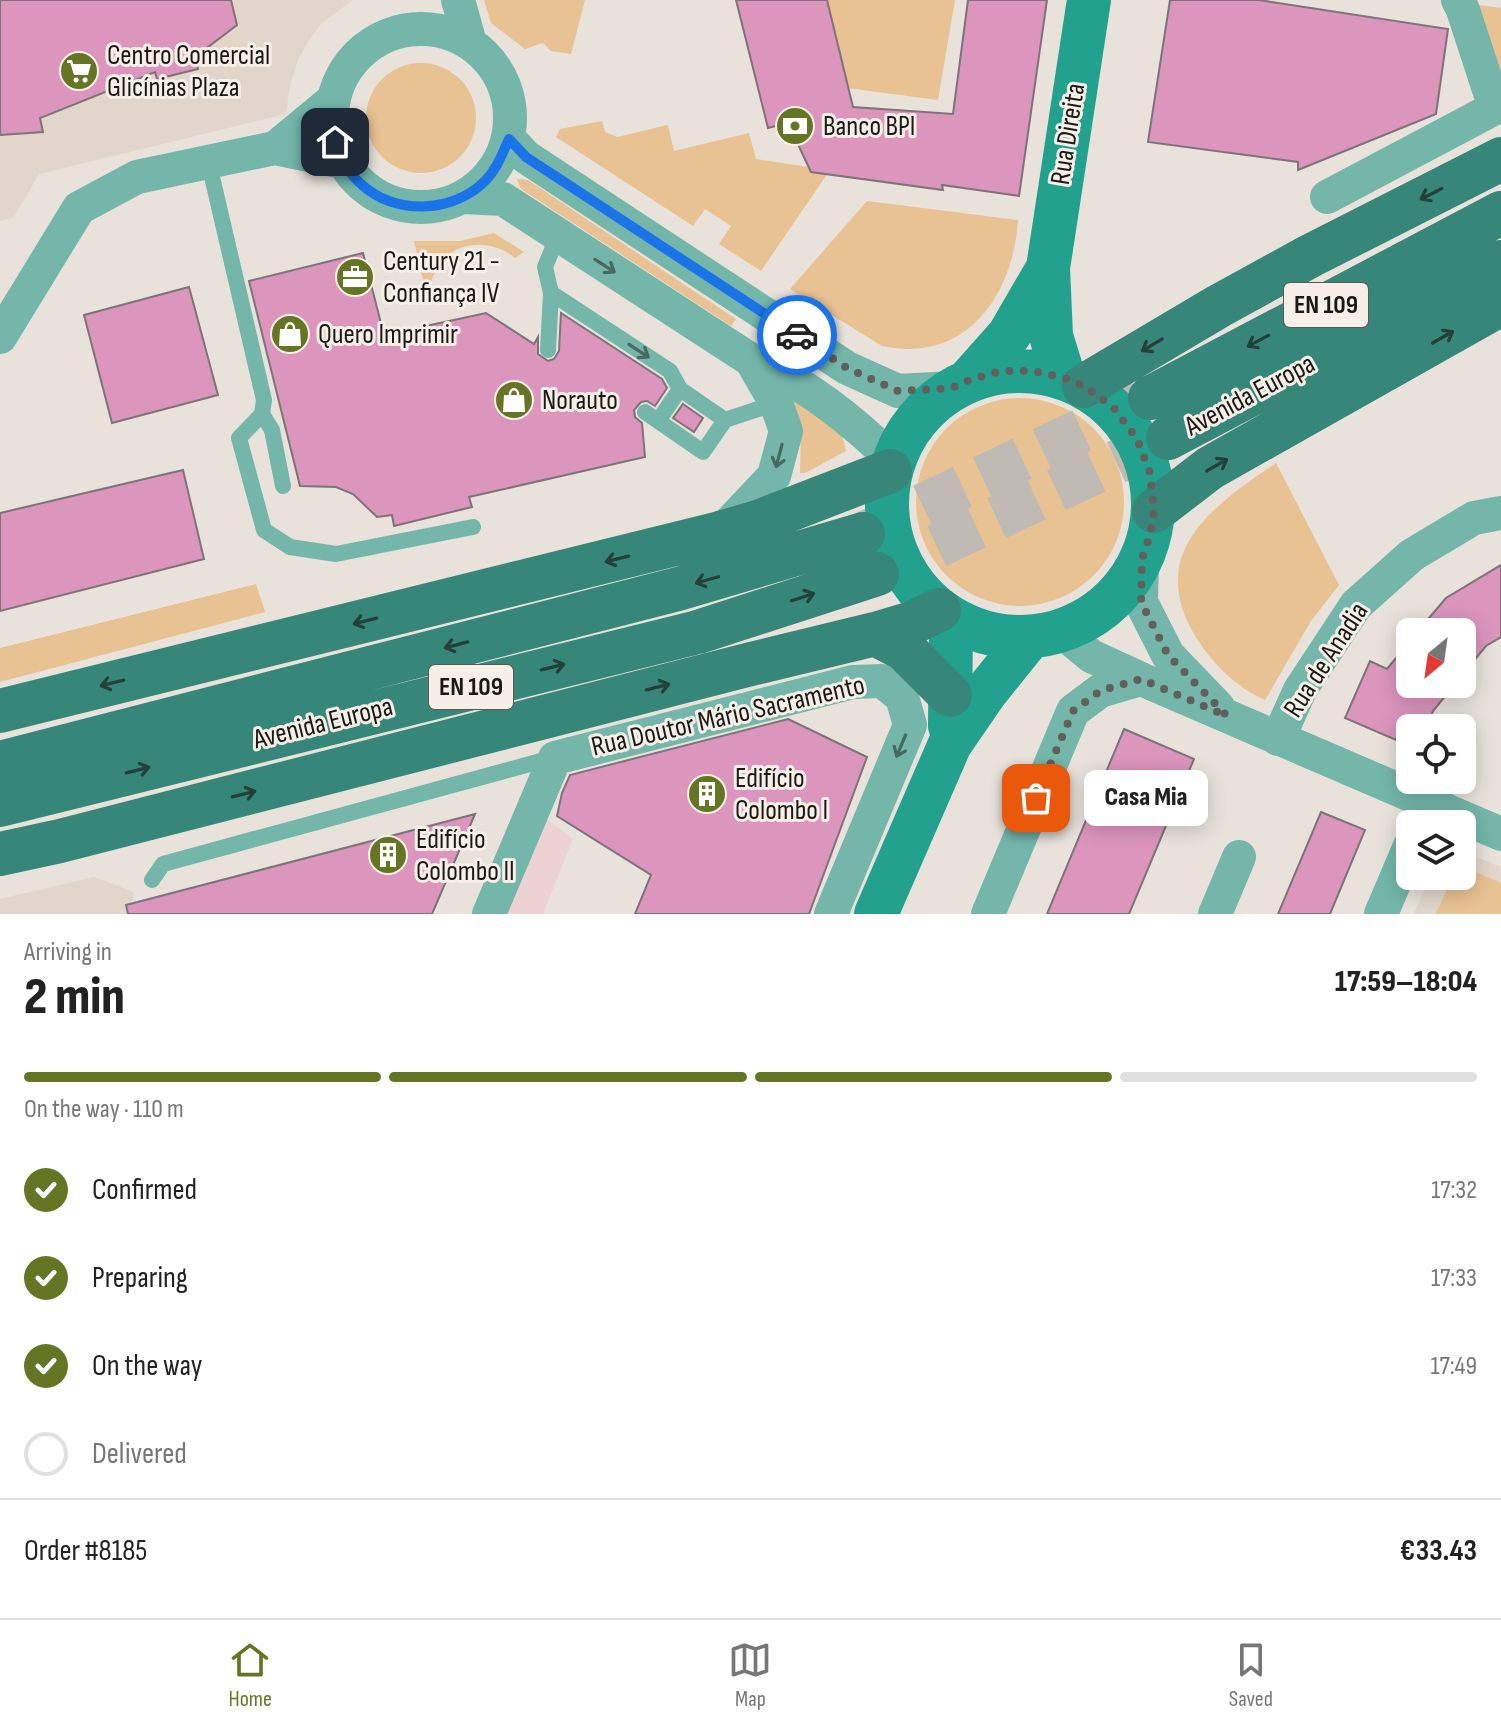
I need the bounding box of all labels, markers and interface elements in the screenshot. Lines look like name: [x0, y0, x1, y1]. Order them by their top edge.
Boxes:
place label: Centro Comercial Glicínias Plaza: [107, 39, 270, 104]
supermarket icon: Centro Comercial Glicínias Plaza: [58, 50, 100, 92]
street label: Rua Direita: [1044, 81, 1092, 187]
bank icon: Banco BPI: [774, 105, 816, 147]
pin: [301, 108, 369, 176]
place label: Banco BPI: [823, 110, 915, 143]
icon: home: [313, 120, 357, 164]
one-way arrow: [1420, 187, 1444, 202]
place label: Century 21 - Confiança IV: [383, 245, 500, 310]
office icon: Century 21 - Confiança IV: [334, 256, 376, 298]
one-way arrow: [594, 257, 616, 274]
road number: EN 109: [1284, 283, 1368, 327]
courier: [757, 295, 837, 375]
shop icon: Quero Imprimir: [269, 313, 311, 355]
icon: car: [775, 313, 819, 357]
place label: Quero Imprimir: [318, 318, 458, 351]
one-way arrow: [1431, 329, 1454, 345]
one-way arrow: [1247, 333, 1271, 349]
one-way arrow: [1141, 338, 1164, 354]
one-way arrow: [627, 344, 650, 360]
street label: Avenida Europa: [1178, 347, 1321, 443]
shop icon: Norauto: [493, 379, 535, 421]
place label: Norauto: [542, 384, 618, 417]
one-way arrow: [771, 443, 786, 469]
one-way arrow: [1205, 457, 1228, 473]
one-way arrow: [605, 552, 630, 567]
one-way arrow: [695, 573, 721, 588]
one-way arrow: [791, 589, 816, 604]
street label: Rua de Anadia: [1277, 596, 1375, 724]
one-way arrow: [352, 614, 378, 629]
north arrow: [1396, 618, 1476, 698]
map controls: [1396, 618, 1476, 890]
one-way arrow: [443, 638, 469, 653]
one-way arrow: [540, 658, 565, 673]
road number: EN 109: [429, 665, 513, 709]
street label: Rua Doutor Mário Sacramento: [588, 668, 868, 764]
one-way arrow: [100, 676, 126, 691]
one-way arrow: [645, 679, 671, 694]
street label: Avenida Europa: [249, 690, 396, 756]
button: locate: [1396, 714, 1476, 794]
one-way arrow: [893, 733, 908, 758]
one-way arrow: [124, 761, 150, 776]
place label: Edifício Colombo I: [735, 762, 828, 827]
pin: [1002, 764, 1070, 832]
callout: Casa Mia: [1084, 770, 1208, 826]
building icon: Edifício Colombo I: [686, 773, 728, 815]
icon: bag: [1014, 776, 1058, 820]
text: Casa Mia: [1105, 782, 1187, 813]
one-way arrow: [230, 786, 256, 801]
button: layers: [1396, 810, 1476, 890]
place label: Edifício Colombo II: [416, 823, 515, 888]
building icon: Edifício Colombo II: [367, 834, 409, 876]
text: Arriving in: [24, 937, 112, 968]
text: 17:59–18:04: [1335, 964, 1477, 1000]
text: 2 min: [24, 966, 125, 1029]
text: On the way · 110 m: [24, 1094, 184, 1125]
icon: check: [24, 1168, 68, 1212]
text: Confirmed: [92, 1172, 197, 1208]
text: 17:32: [1431, 1175, 1477, 1206]
icon: check: [24, 1256, 68, 1300]
text: Preparing: [92, 1260, 188, 1296]
text: 17:33: [1431, 1263, 1477, 1294]
icon: check: [24, 1344, 68, 1388]
text: On the way: [92, 1348, 202, 1384]
text: 17:49: [1430, 1351, 1477, 1382]
text: Delivered: [92, 1436, 187, 1472]
text: Order #8185: [24, 1533, 147, 1569]
text: €33.43: [1400, 1533, 1477, 1569]
tab: Home: [228, 1638, 272, 1713]
tab: Map: [728, 1638, 772, 1713]
tab: Saved: [1229, 1638, 1273, 1713]

